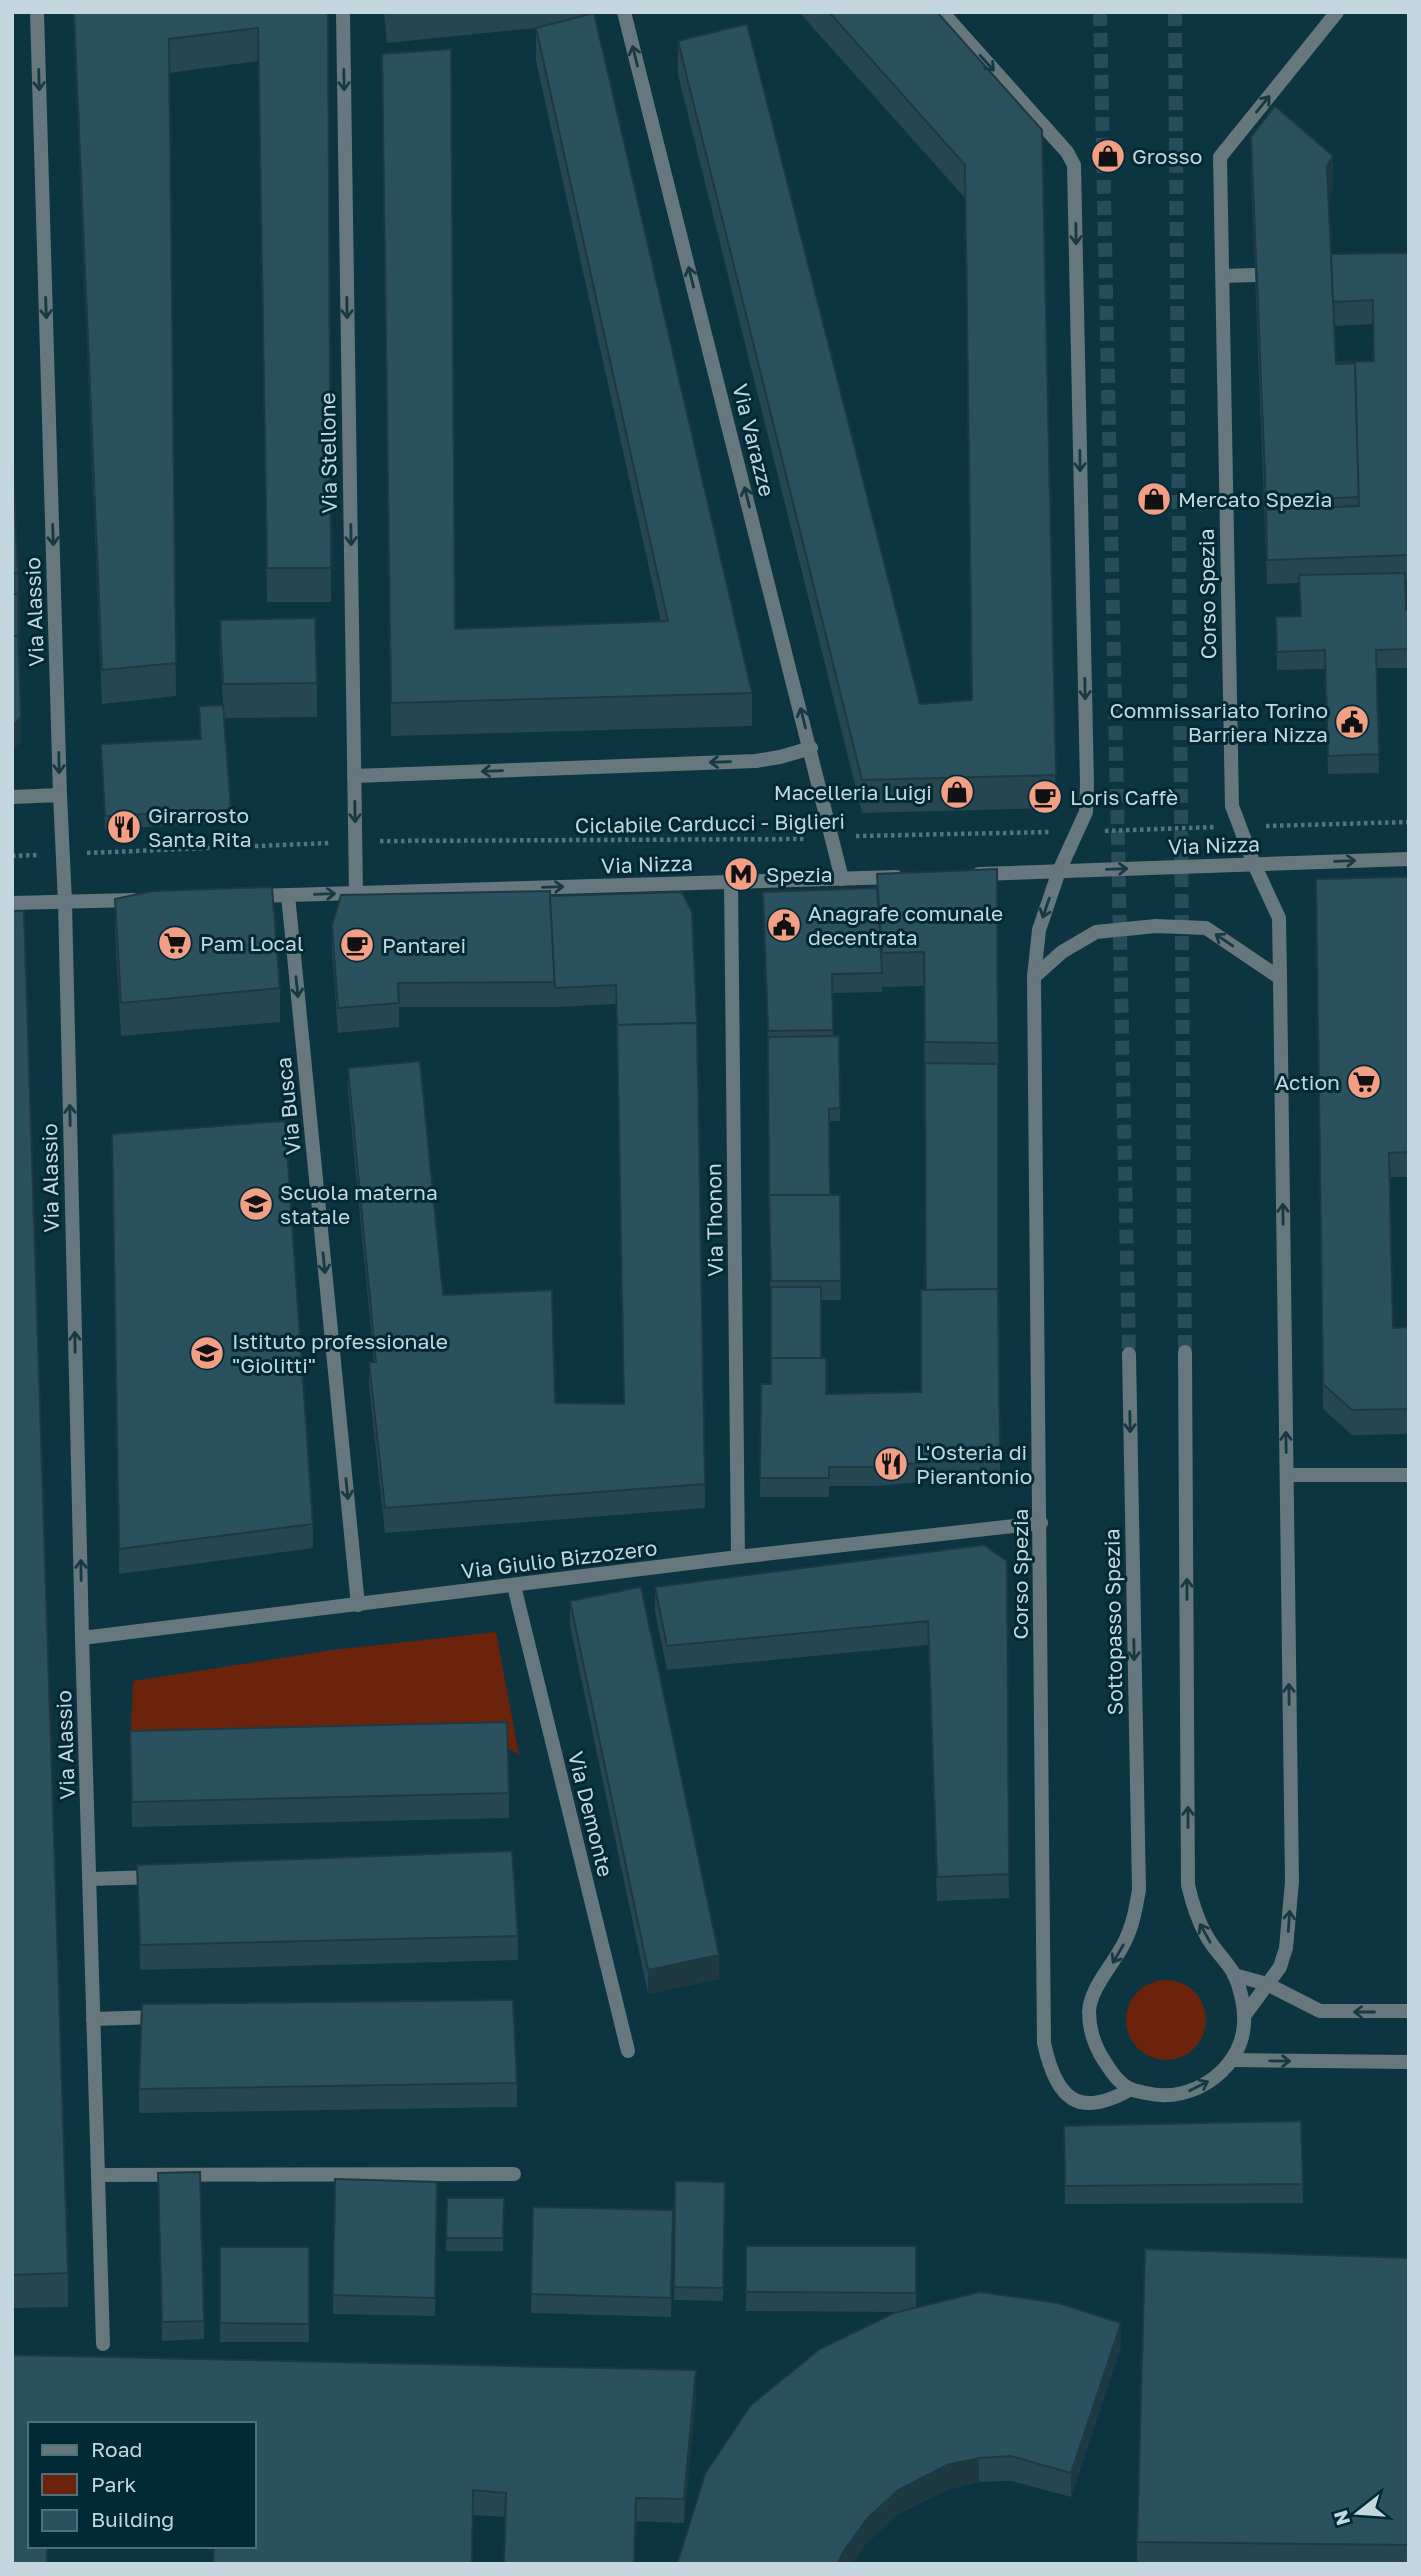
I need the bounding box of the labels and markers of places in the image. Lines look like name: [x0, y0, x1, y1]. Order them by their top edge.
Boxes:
shop icon: Grosso: [1089, 137, 1127, 175]
place label: Grosso: [1132, 143, 1202, 169]
shop icon: Mercato Spezia: [1135, 480, 1173, 518]
place label: Mercato Spezia: [1178, 486, 1332, 512]
place label: Commissariato Torino Barriera Nizza: [1109, 697, 1328, 747]
public building icon: Commissariato Torino Barriera Nizza: [1333, 703, 1371, 741]
shop icon: Macelleria Luigi: [938, 773, 976, 811]
cafe icon: Loris Caffè: [1026, 778, 1064, 816]
place label: Macelleria Luigi: [774, 779, 932, 805]
place label: Loris Caffè: [1070, 784, 1178, 810]
place label: Girarrosto Santa Rita: [148, 802, 252, 852]
restaurant icon: Girarrosto Santa Rita: [105, 808, 143, 846]
metro station icon: Spezia: [722, 855, 760, 893]
place label: Spezia: [766, 861, 833, 887]
place label: Anagrafe comunale decentrata: [808, 900, 1003, 950]
public building icon: Anagrafe comunale decentrata: [765, 906, 803, 944]
supermarket icon: Pam Local: [156, 924, 194, 962]
cafe icon: Pantarei: [338, 926, 376, 964]
place label: Pam Local: [200, 930, 304, 956]
place label: Pantarei: [382, 932, 466, 958]
supermarket icon: Action: [1345, 1063, 1383, 1101]
place label: Action: [1275, 1069, 1340, 1095]
place label: Scuola materna statale: [280, 1179, 438, 1229]
school or university icon: Scuola materna statale: [237, 1185, 275, 1223]
place label: Istituto professionale "Giolitti": [232, 1328, 448, 1378]
school or university icon: Istituto professionale "Giolitti": [188, 1334, 226, 1372]
place label: L'Osteria di Pierantonio: [916, 1439, 1032, 1489]
restaurant icon: L'Osteria di Pierantonio: [872, 1445, 910, 1483]

